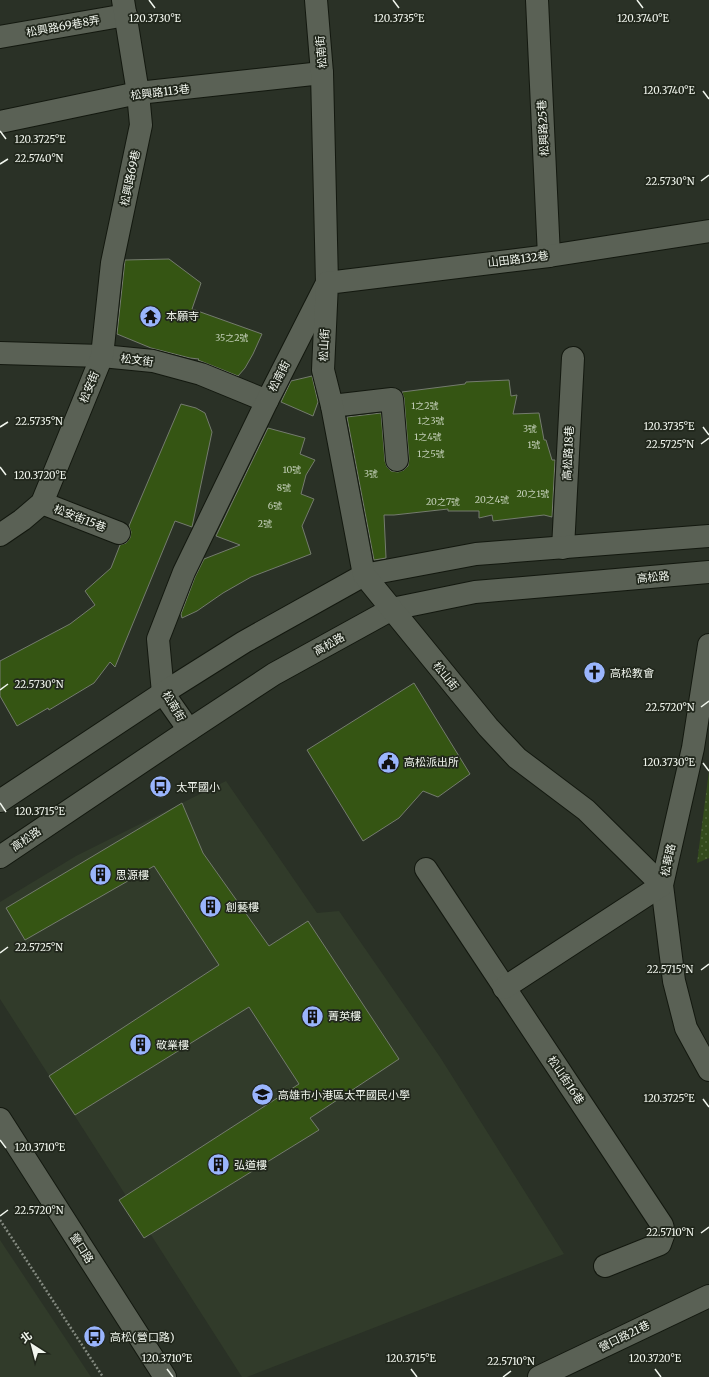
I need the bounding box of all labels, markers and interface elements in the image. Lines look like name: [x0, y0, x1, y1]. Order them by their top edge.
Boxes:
text: 120.3730°E: [129, 12, 182, 25]
text: 120.3735°E: [374, 12, 425, 25]
text: 120.3740°E: [617, 12, 669, 25]
street label: 松興路69巷8弄: [25, 13, 101, 39]
street label: 松南街: [313, 35, 329, 69]
street label: 松興路113巷: [130, 81, 190, 103]
text: 120.3740°E: [643, 84, 695, 97]
street label: 松興路25巷: [535, 99, 551, 157]
text: 120.3725°E: [14, 133, 66, 146]
street label: 松興路69巷: [117, 149, 143, 207]
text: 22.5740°N: [15, 152, 64, 165]
text: 22.5730°N: [646, 175, 695, 188]
street label: 山田路132巷: [487, 248, 549, 270]
temple icon: 本願寺: [138, 303, 164, 329]
place label: 本願寺: [166, 309, 199, 323]
street label: 松山街: [316, 328, 332, 362]
house number: 35之2號: [215, 332, 249, 343]
street label: 松文街: [120, 351, 154, 369]
street label: 松南街: [265, 358, 293, 394]
street label: 松安街: [76, 369, 102, 405]
house number: 1之2號: [411, 400, 439, 411]
text: 22.5735°N: [15, 415, 63, 428]
house number: 1之3號: [417, 415, 445, 426]
text: 120.3735°E: [644, 420, 695, 433]
house number: 3號: [523, 423, 537, 434]
street label: 高松路18巷: [560, 425, 576, 481]
house number: 1之4號: [414, 431, 442, 442]
text: 22.5725°N: [646, 438, 694, 451]
house number: 1號: [527, 439, 541, 450]
house number: 1之5號: [417, 448, 445, 459]
house number: 10號: [283, 464, 301, 475]
house number: 3號: [364, 468, 378, 479]
text: 120.3720°E: [14, 469, 67, 482]
house number: 8號: [277, 482, 291, 493]
house number: 20之1號: [516, 488, 550, 499]
house number: 20之4號: [475, 494, 509, 505]
house number: 20之7號: [426, 496, 460, 507]
house number: 6號: [268, 500, 282, 511]
street label: 松安街15巷: [52, 502, 108, 534]
house number: 2號: [258, 518, 272, 529]
street label: 高松路: [636, 569, 670, 585]
street label: 高松路: [311, 630, 347, 658]
street label: 松山街: [430, 659, 462, 693]
church icon: 高松教會: [582, 660, 608, 686]
place label: 高松教會: [610, 666, 654, 680]
text: 22.5730°N: [15, 678, 64, 691]
street label: 松南街: [160, 688, 188, 724]
text: 22.5720°N: [646, 701, 695, 714]
public building icon: 高松派出所: [375, 749, 401, 775]
place label: 高松派出所: [404, 755, 459, 769]
text: 120.3730°E: [643, 756, 696, 769]
bus stop icon: 太平國小: [148, 774, 174, 800]
place label: 太平國小: [176, 780, 220, 794]
text: 120.3715°E: [15, 805, 65, 818]
street label: 高松路: [8, 824, 44, 854]
street label: 松華路: [658, 842, 678, 878]
building icon: 思源樓: [88, 862, 114, 888]
place label: 思源樓: [116, 868, 149, 882]
building icon: 創藝樓: [198, 894, 224, 920]
place label: 創藝樓: [226, 900, 259, 914]
text: 22.5725°N: [15, 941, 63, 954]
text: 22.5715°N: [647, 963, 694, 976]
building icon: 菁英樓: [300, 1003, 326, 1029]
place label: 菁英樓: [328, 1009, 361, 1023]
building icon: 敬業樓: [128, 1032, 154, 1058]
place label: 敬業樓: [156, 1038, 189, 1052]
street label: 松山街16巷: [545, 1053, 587, 1107]
school or university icon: 高雄市小港區太平國民小學: [250, 1082, 276, 1108]
place label: 高雄市小港區太平國民小學: [278, 1088, 410, 1102]
text: 120.3725°E: [643, 1092, 695, 1105]
text: 120.3710°E: [15, 1141, 66, 1154]
building icon: 弘道樓: [205, 1152, 231, 1178]
place label: 弘道樓: [234, 1158, 267, 1172]
text: 22.5720°N: [15, 1204, 64, 1217]
text: 22.5710°N: [646, 1226, 694, 1239]
street label: 營口路: [67, 1230, 97, 1266]
street label: 營口路21巷: [596, 1318, 652, 1354]
bus stop icon: 高松(營口路): [82, 1324, 108, 1350]
north arrow: [12, 1325, 52, 1365]
text: 北: [18, 1328, 35, 1346]
place label: 高松(營口路): [110, 1330, 174, 1344]
text: 120.3710°E: [142, 1352, 193, 1365]
text: 120.3715°E: [386, 1352, 436, 1365]
text: 120.3720°E: [629, 1352, 682, 1365]
text: 22.5710°N: [487, 1355, 535, 1368]

